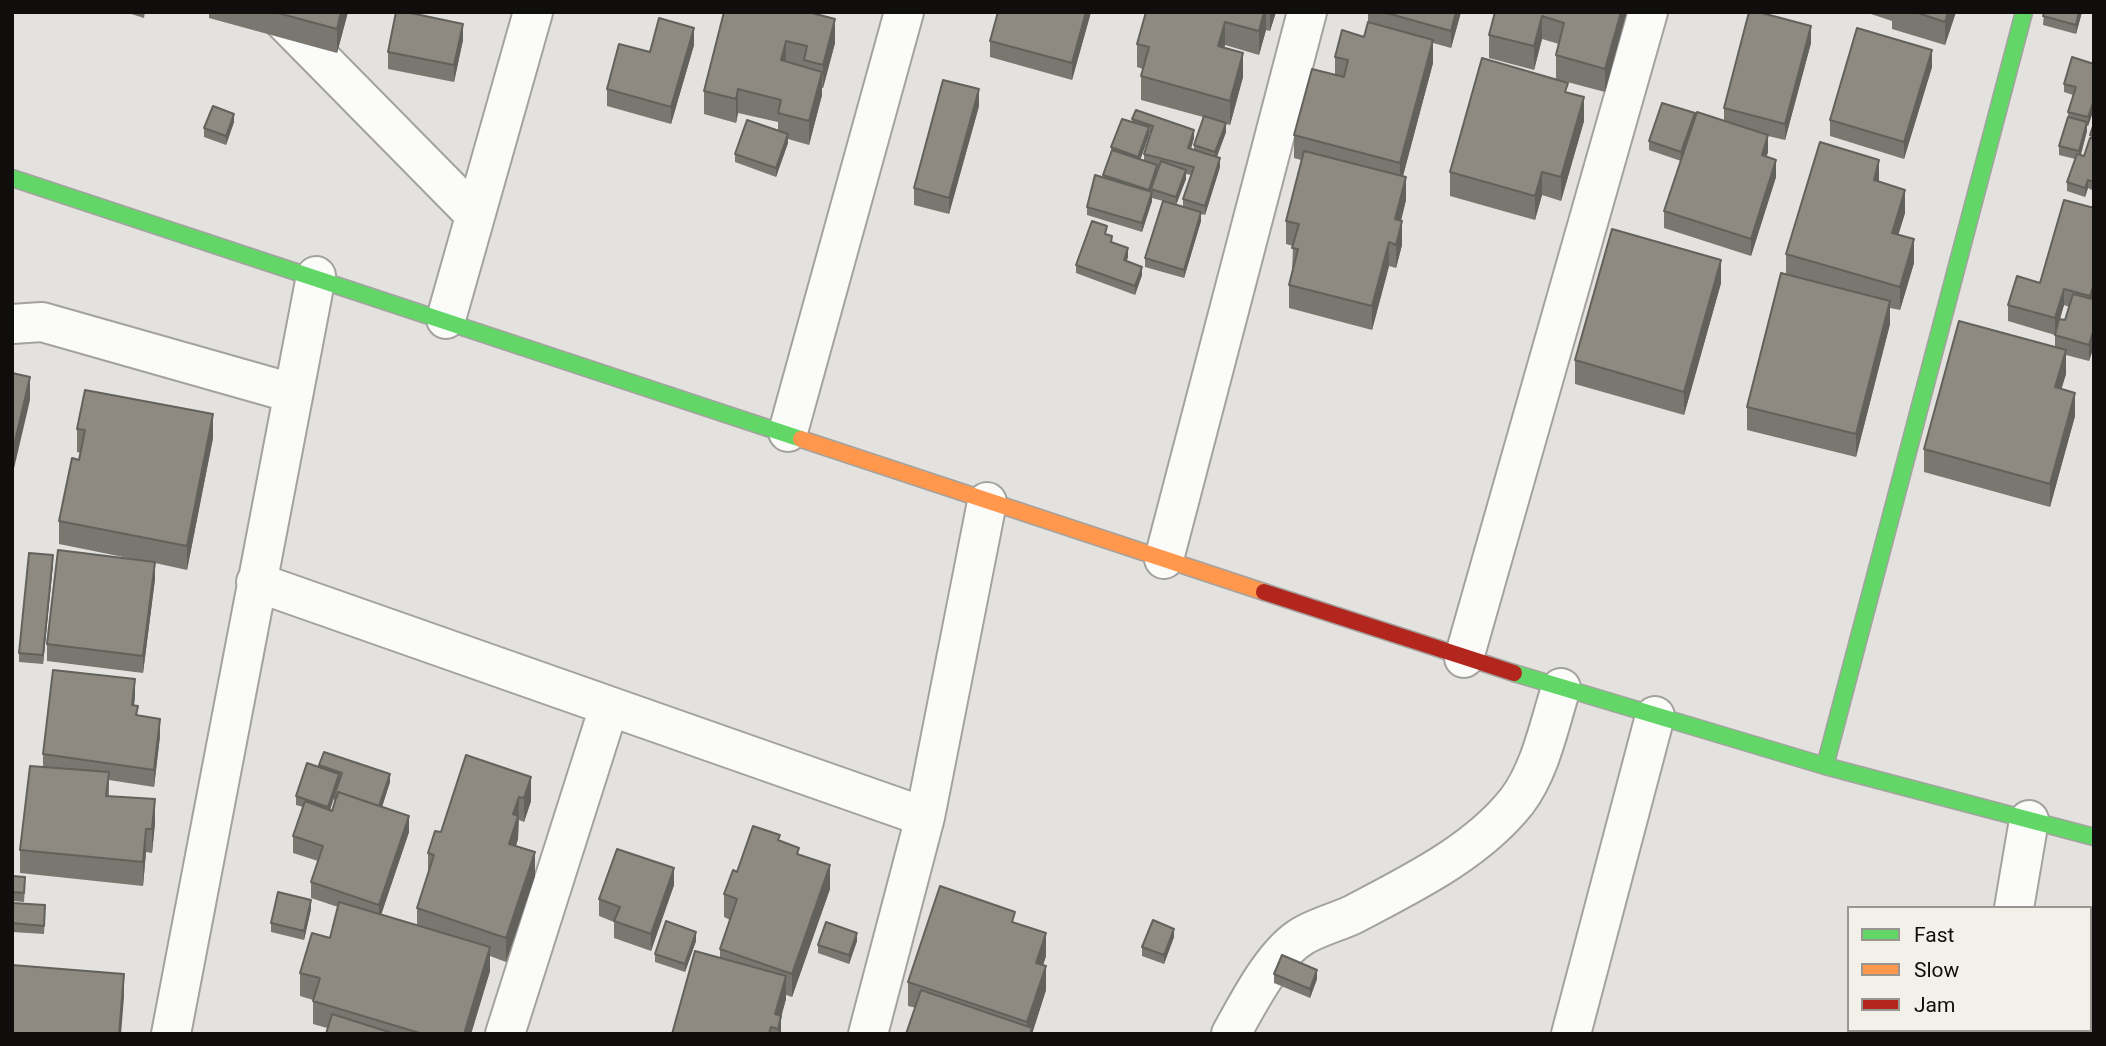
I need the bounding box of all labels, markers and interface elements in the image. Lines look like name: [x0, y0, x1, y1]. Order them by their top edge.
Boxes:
legend: [1847, 906, 2092, 1032]
text: Fast: [1914, 923, 1954, 947]
text: Slow: [1914, 958, 1959, 982]
text: Jam: [1914, 993, 1955, 1017]

